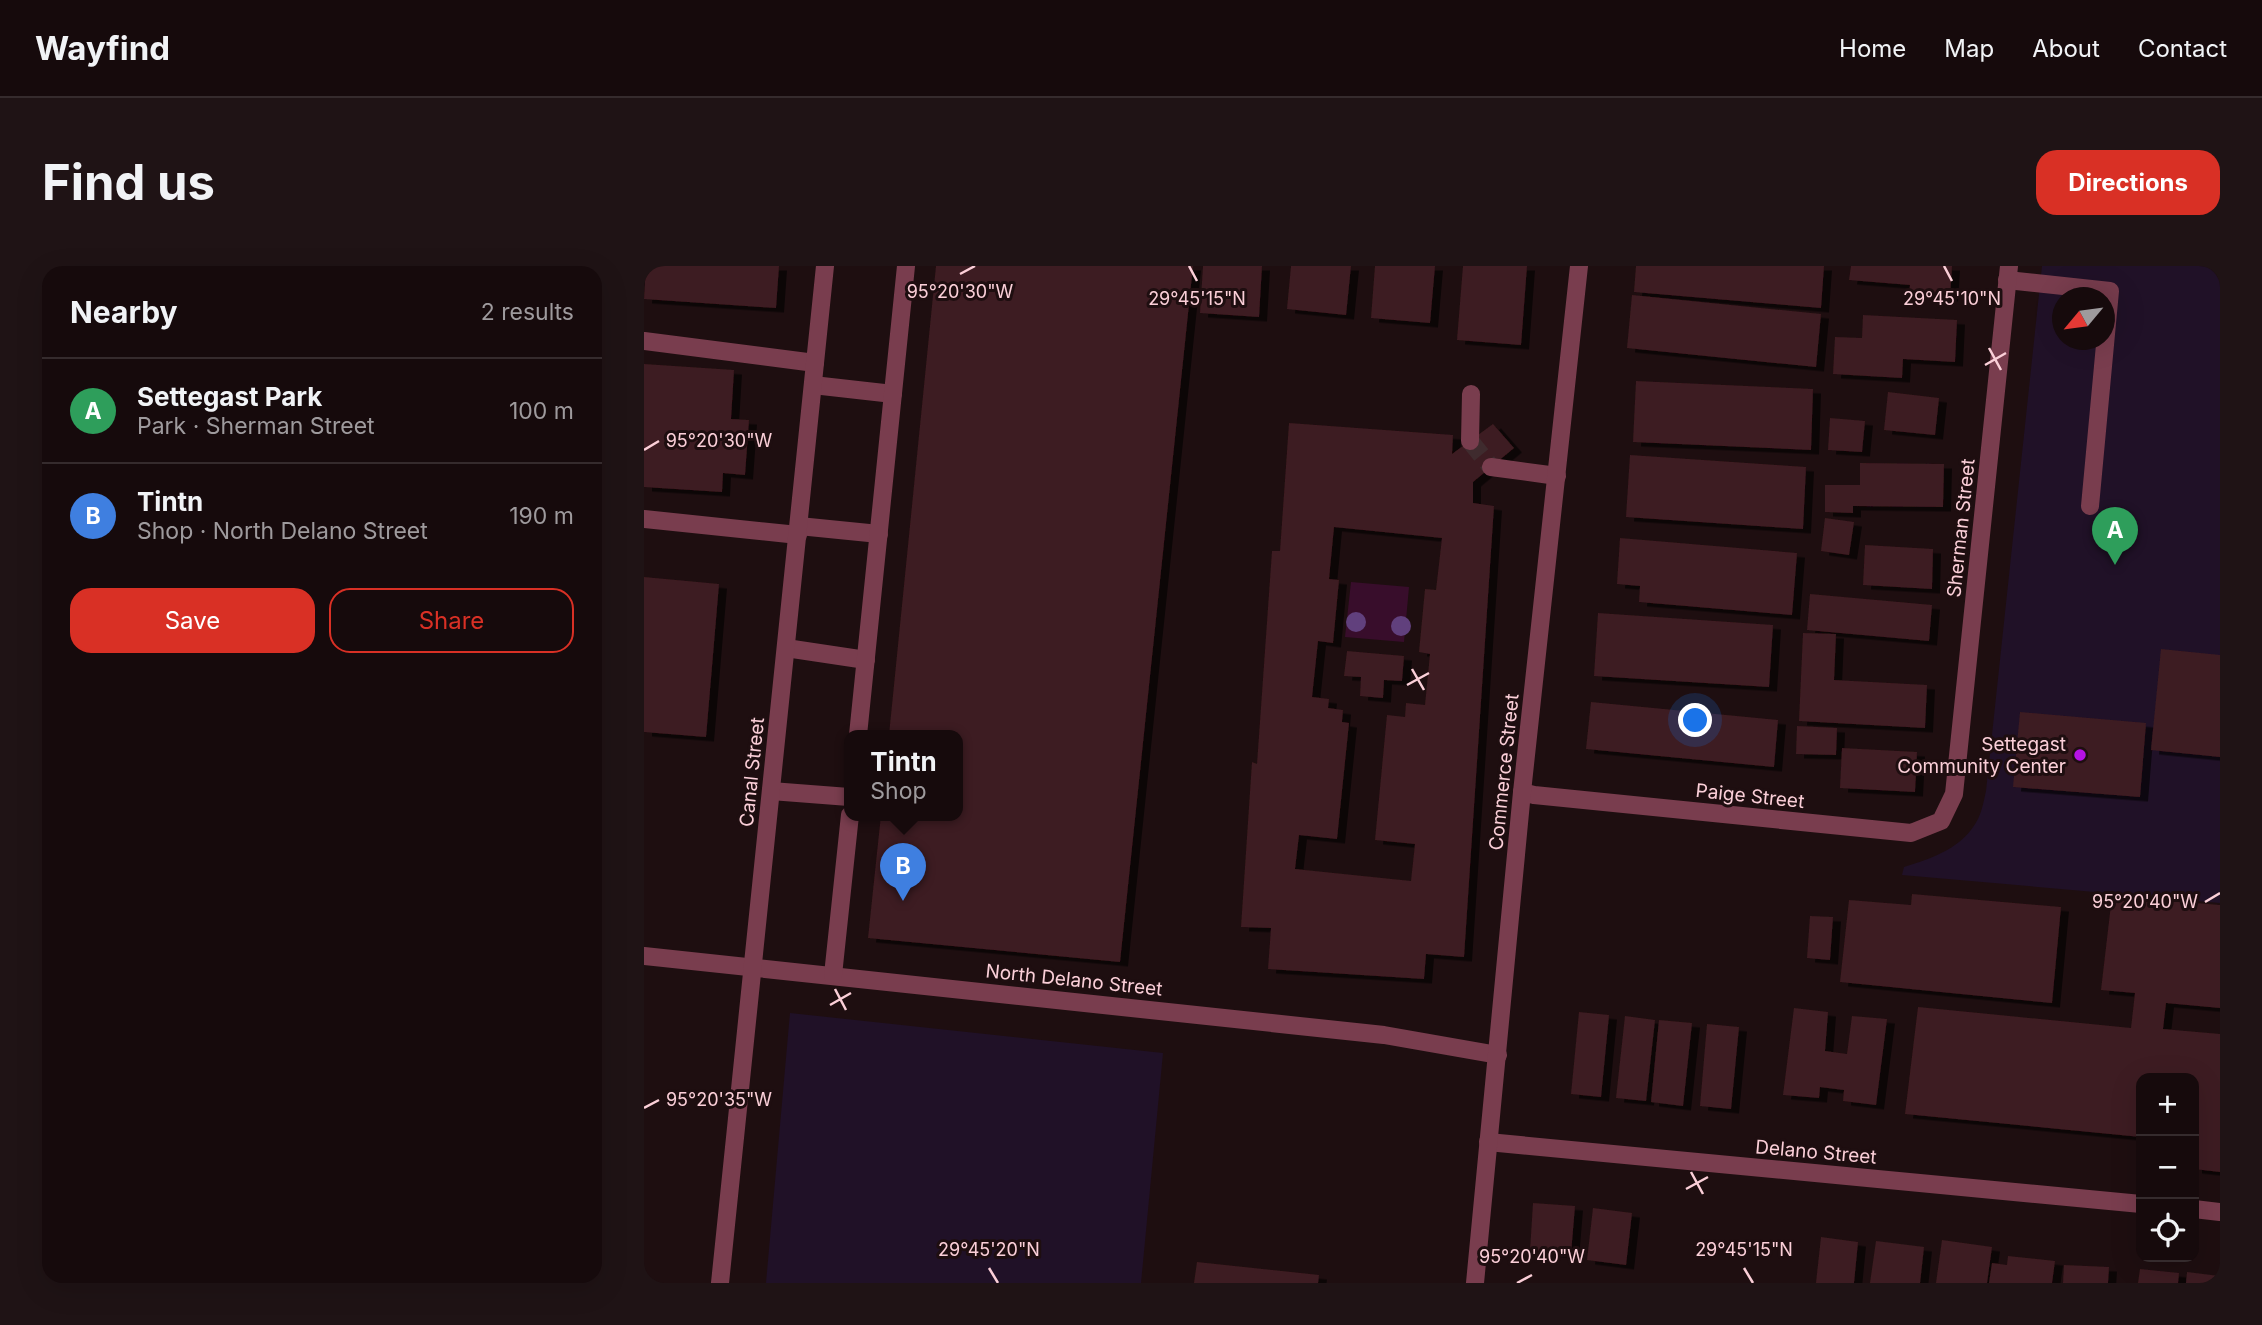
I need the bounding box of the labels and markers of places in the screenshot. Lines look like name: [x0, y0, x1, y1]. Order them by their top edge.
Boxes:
pin: A: [2092, 507, 2138, 565]
place label: Settegast Community Center: [1897, 733, 2066, 778]
marker: Settegast Community Center: [2072, 747, 2088, 763]
pin: B: [880, 843, 926, 901]

